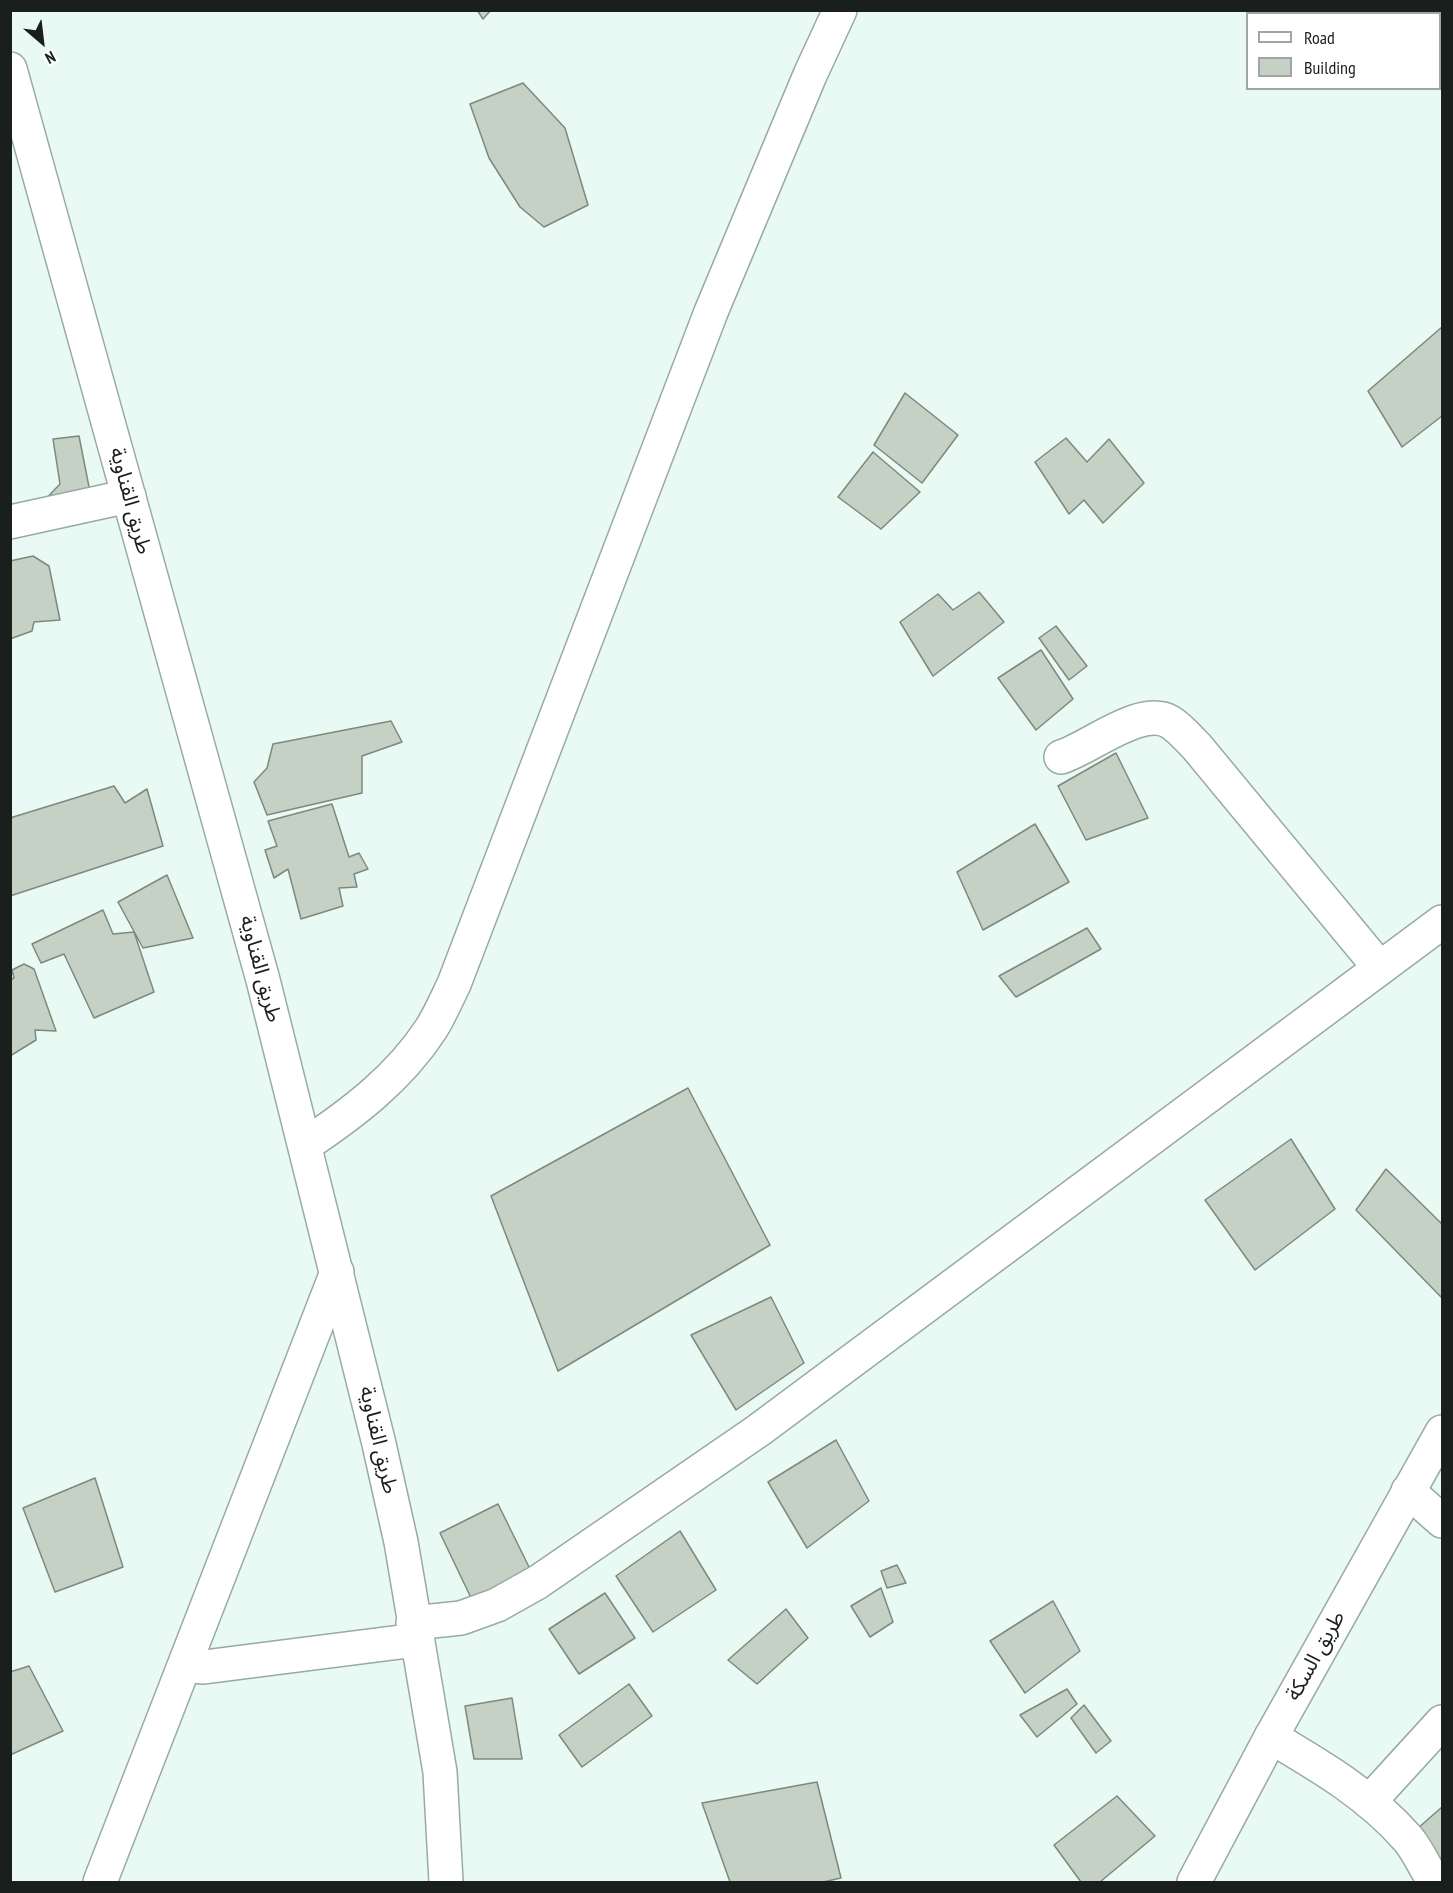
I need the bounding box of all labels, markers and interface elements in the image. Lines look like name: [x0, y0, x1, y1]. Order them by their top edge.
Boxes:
north arrow: [12, 12, 72, 72]
legend: [1246, 12, 1441, 90]
text: Road: [1304, 26, 1335, 49]
text: N: [42, 47, 59, 69]
text: Building: [1304, 56, 1356, 79]
street label: طريق القناوية: [104, 445, 156, 557]
street label: طريق القناوية: [234, 913, 286, 1025]
street label: طريق القناوية: [353, 1384, 403, 1496]
street label: طريق السكة: [1281, 1607, 1351, 1705]

